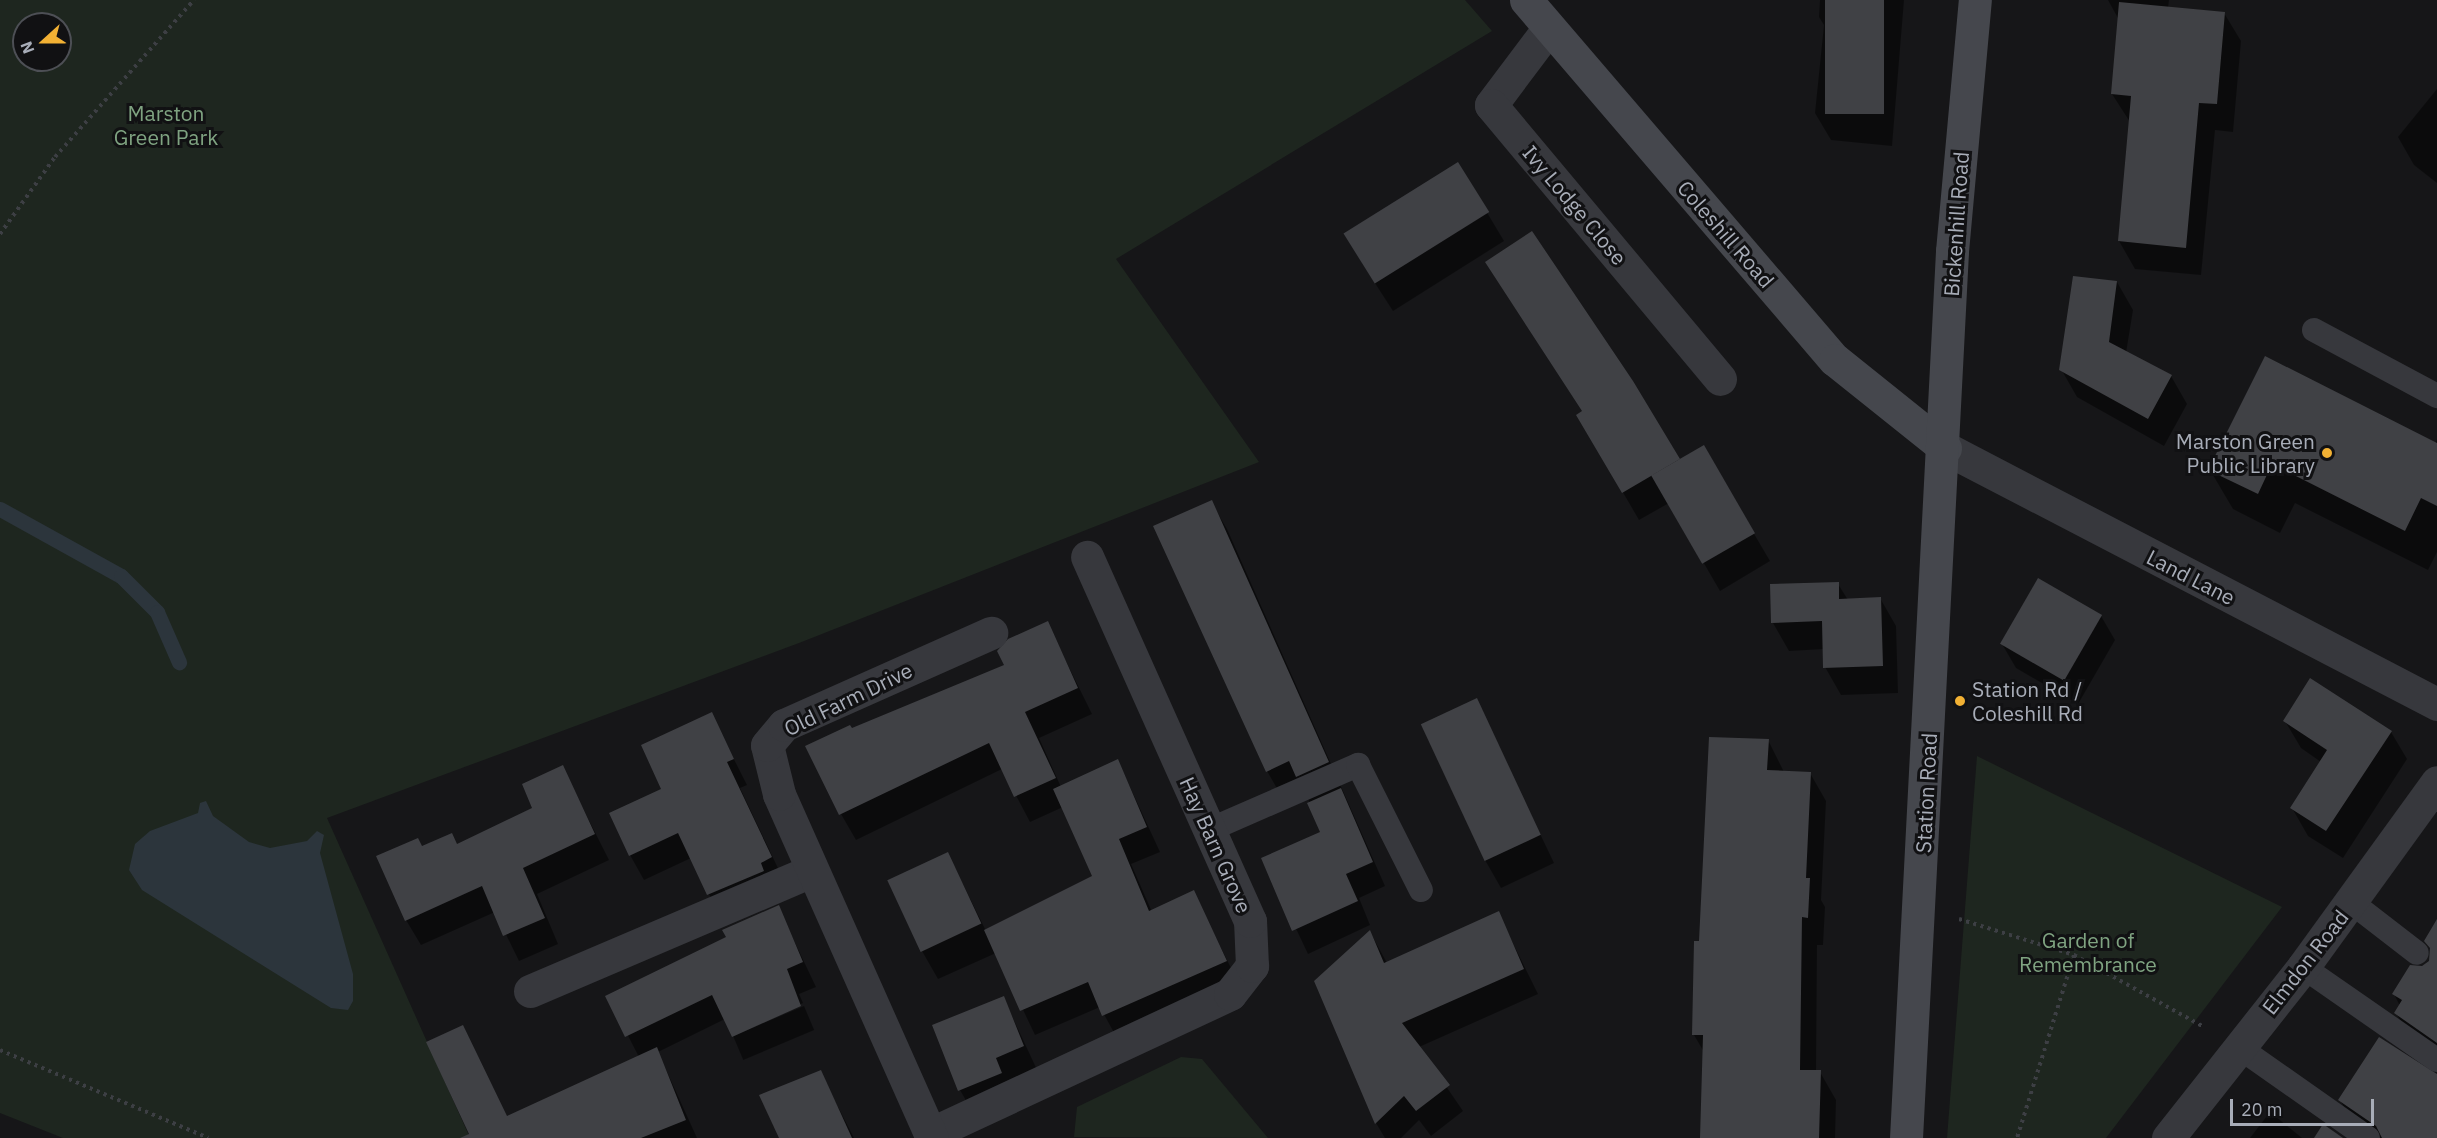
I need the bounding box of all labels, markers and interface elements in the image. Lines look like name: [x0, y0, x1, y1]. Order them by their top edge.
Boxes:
north arrow: [12, 12, 72, 72]
text: N: [16, 39, 38, 57]
park label: Marston Green Park: [114, 100, 218, 150]
street label: Ivy Lodge Close: [1518, 140, 1632, 270]
street label: Bickenhill Road: [1938, 151, 1974, 297]
street label: Coleshill Road: [1673, 175, 1779, 293]
place label: Marston Green Public Library: [2176, 428, 2315, 478]
marker: Marston Green Public Library: [2320, 446, 2334, 460]
street label: Land Lane: [2143, 544, 2239, 610]
street label: Old Farm Drive: [780, 657, 916, 741]
place label: Station Rd / Coleshill Rd: [1972, 676, 2083, 726]
marker: Station Rd / Coleshill Rd: [1953, 694, 1967, 708]
street label: Station Road: [1910, 732, 1942, 854]
street label: Hay Barn Grove: [1175, 773, 1257, 917]
street label: Elmdon Road: [2256, 905, 2354, 1019]
park label: Garden of Remembrance: [2019, 927, 2157, 977]
scale bar: [2233, 1087, 2377, 1125]
text: 20 m: [2241, 1098, 2283, 1121]

